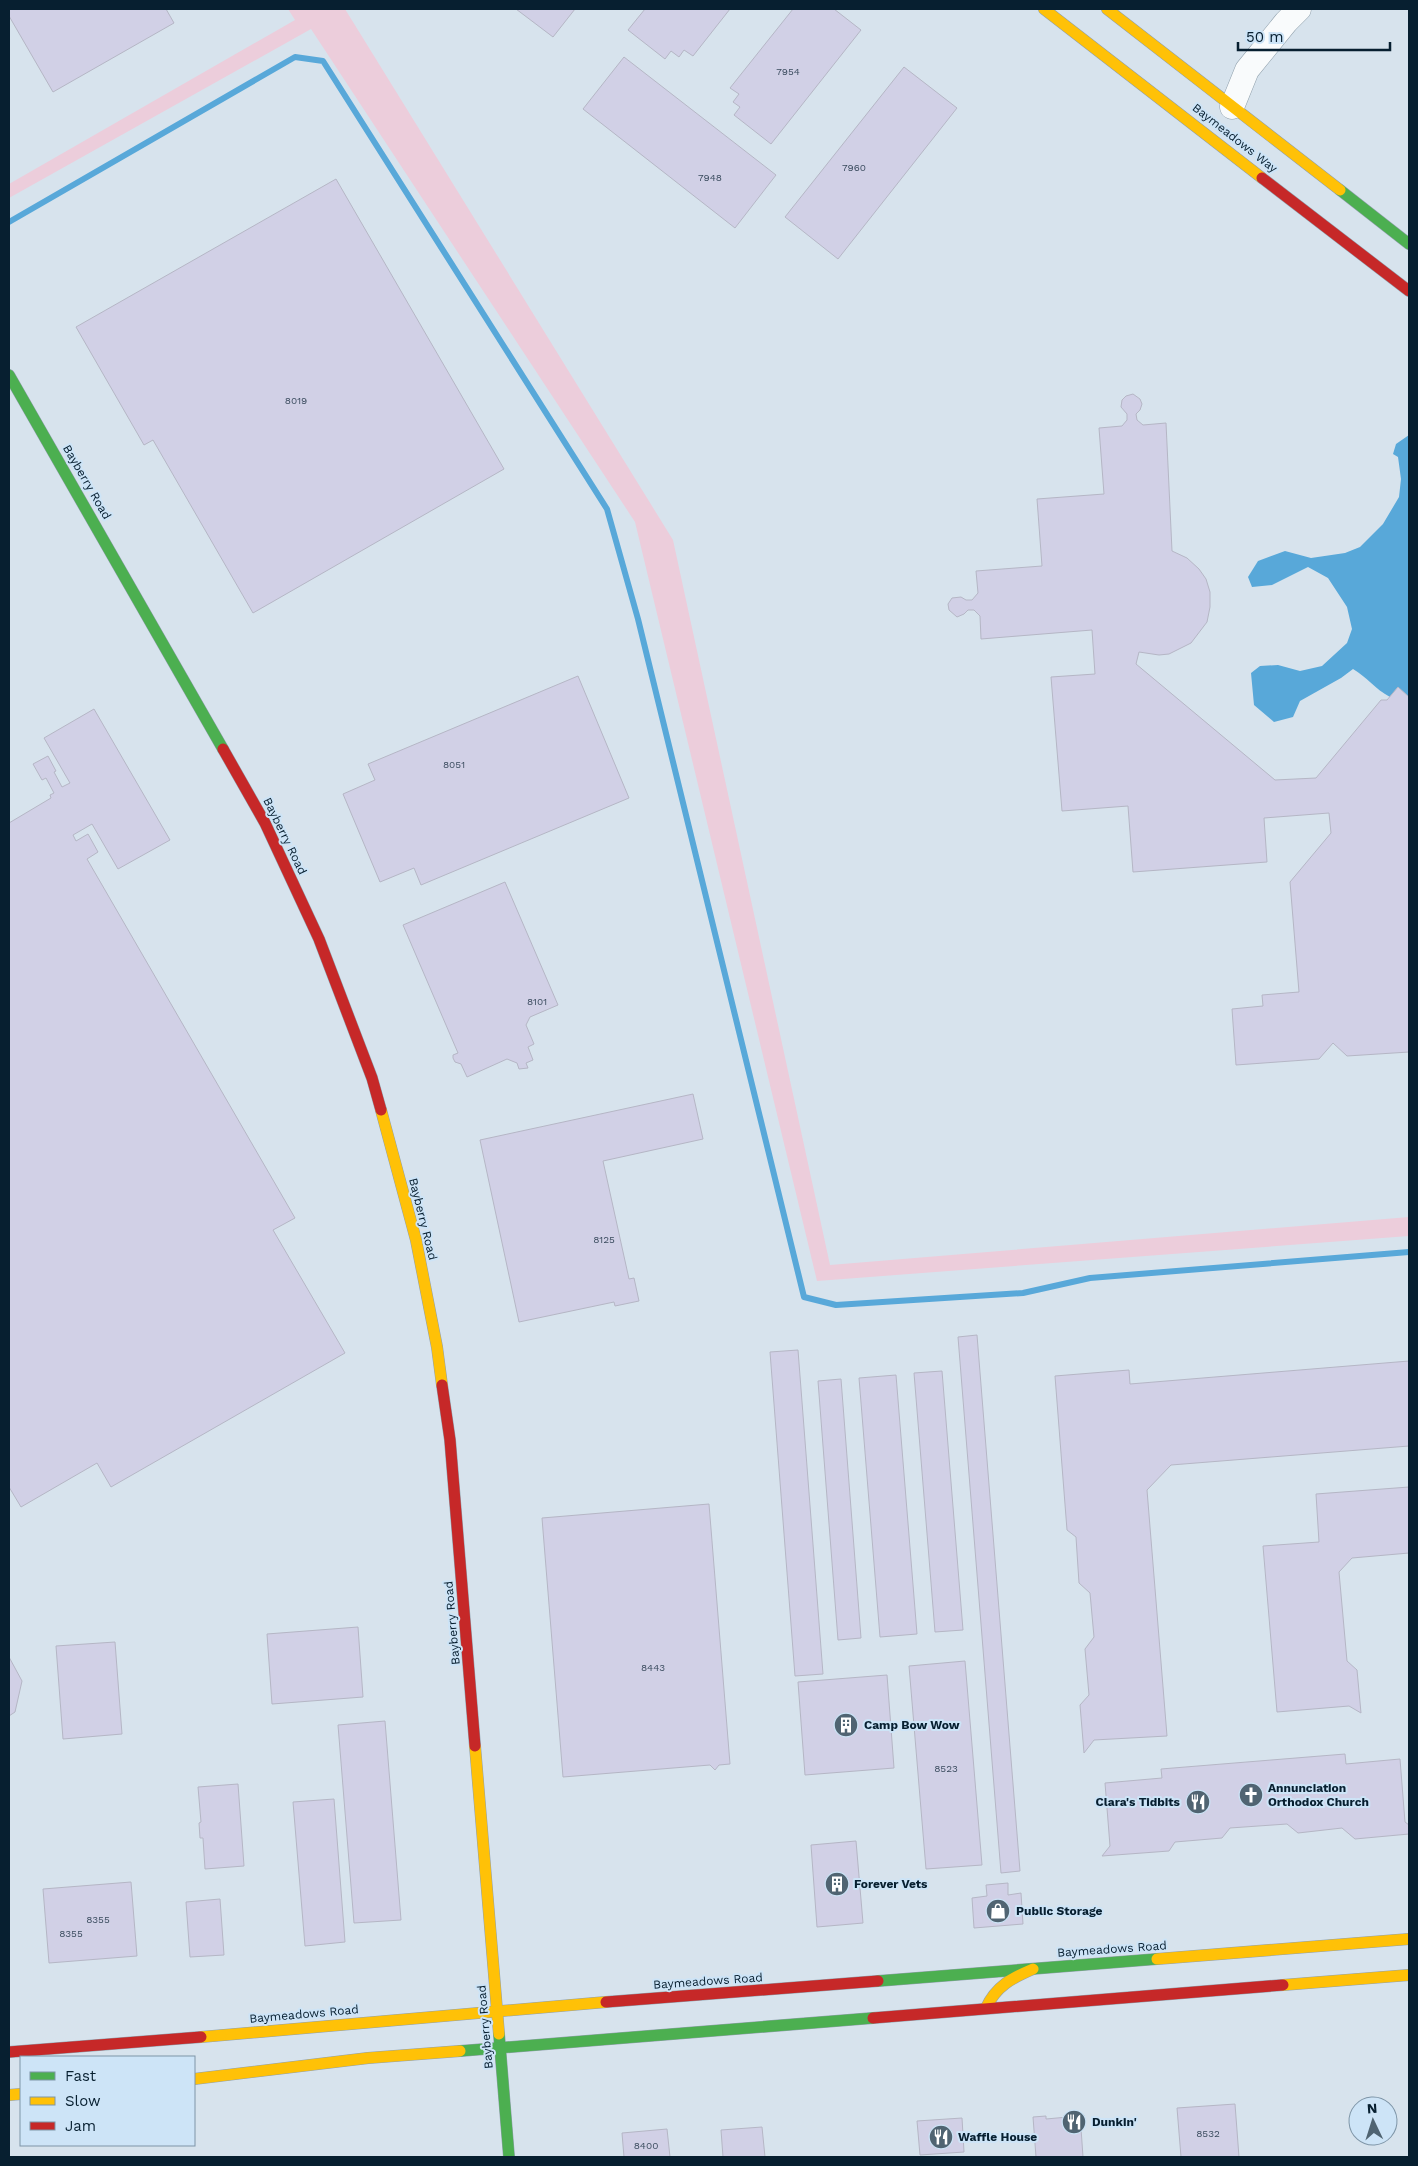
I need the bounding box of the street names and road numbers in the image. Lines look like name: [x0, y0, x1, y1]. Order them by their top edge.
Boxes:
street label: Baymeadows Way: [1190, 101, 1281, 176]
street label: Bayberry Road: [60, 442, 114, 522]
street label: Bayberry Road: [260, 795, 310, 877]
street label: Bayberry Road: [406, 1177, 440, 1261]
street label: Bayberry Road: [441, 1581, 463, 1665]
street label: Baymeadows Road: [1057, 1938, 1167, 1960]
street label: Baymeadows Road: [653, 1970, 763, 1992]
street label: Bayberry Road: [474, 1985, 496, 2069]
street label: Baymeadows Road: [249, 2002, 359, 2026]

